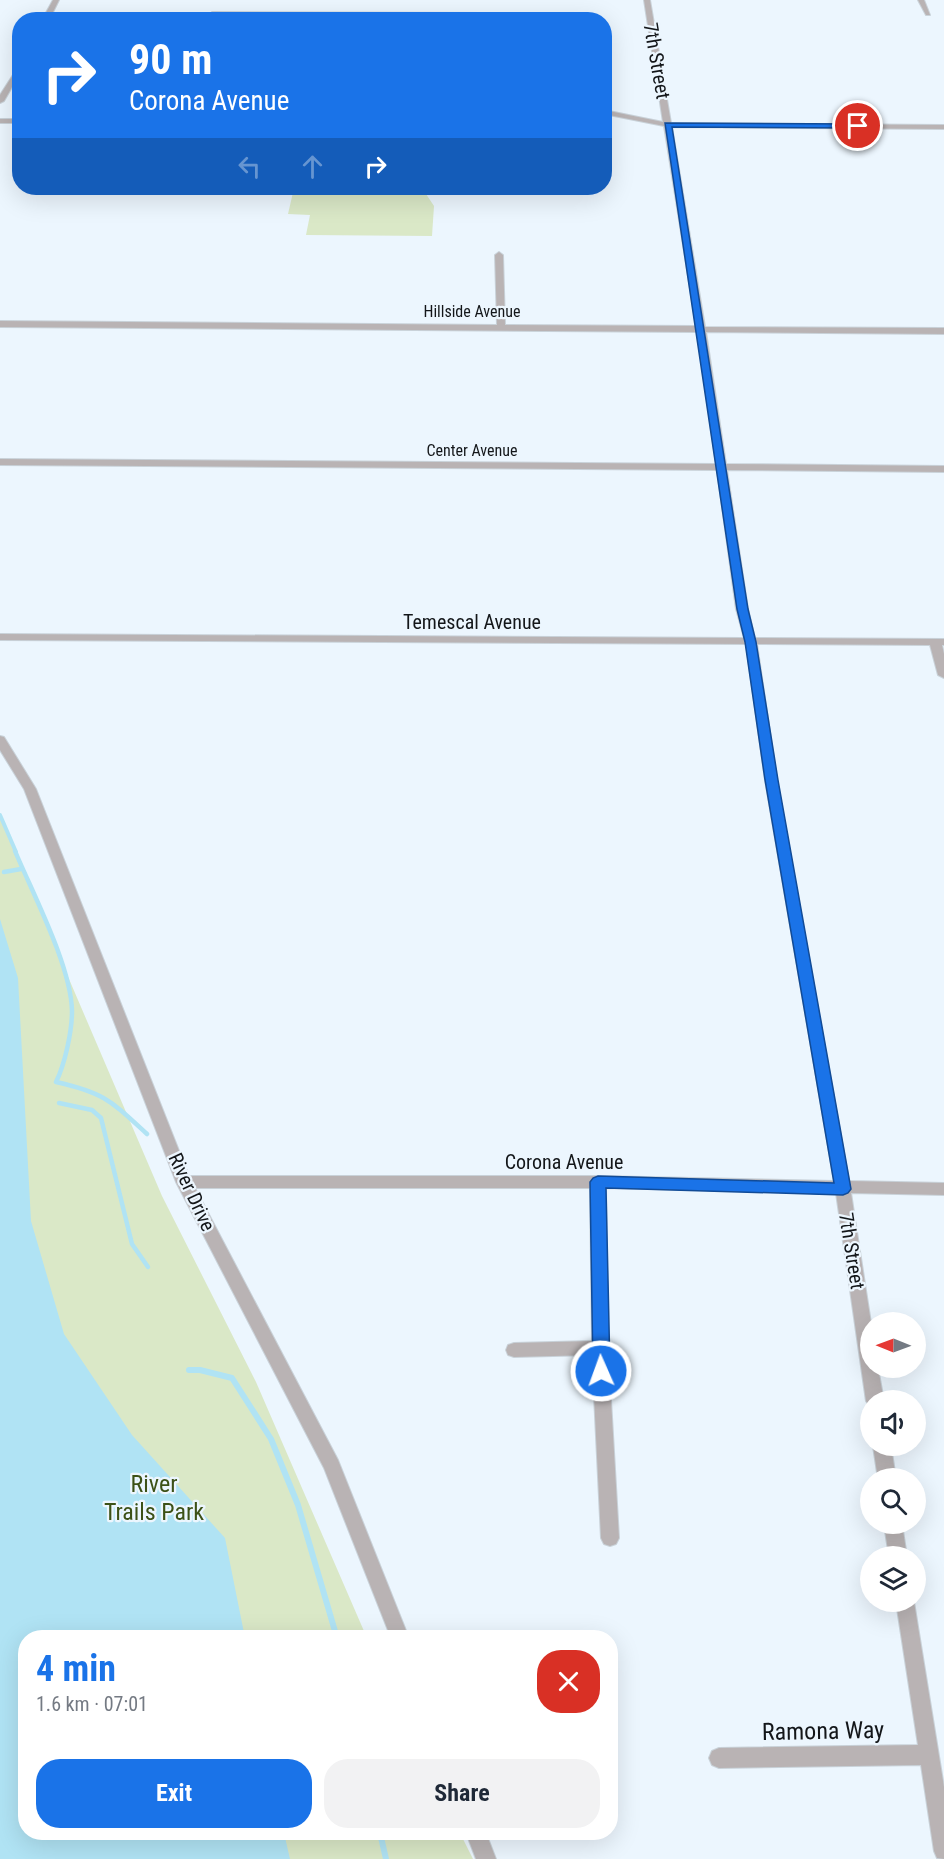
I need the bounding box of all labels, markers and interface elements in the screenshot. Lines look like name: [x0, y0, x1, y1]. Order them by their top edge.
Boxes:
street label: 7th Street: [639, 21, 676, 101]
text: 90 m: [129, 35, 212, 84]
icon: right: [30, 36, 108, 114]
text: Corona Avenue: [129, 85, 289, 117]
pin: [832, 100, 883, 151]
icon: arrive: [841, 109, 874, 142]
icon: left: [233, 150, 266, 183]
icon: ahead: [296, 150, 329, 183]
icon: right: [359, 150, 392, 183]
street label: Hillside Avenue: [423, 302, 521, 321]
street label: Center Avenue: [426, 441, 518, 460]
street label: Temescal Avenue: [403, 610, 541, 634]
street label: River Drive: [163, 1149, 221, 1235]
street label: Corona Avenue: [505, 1150, 623, 1174]
street label: 7th Street: [834, 1211, 870, 1291]
north arrow: [860, 1312, 926, 1378]
map controls: [860, 1312, 926, 1612]
position arrow: [569, 1339, 633, 1403]
button: sound: [860, 1390, 926, 1456]
button: search: [860, 1468, 926, 1534]
park label: River Trails Park: [104, 1470, 204, 1526]
button: layers: [860, 1546, 926, 1612]
text: 4 min: [36, 1648, 116, 1690]
button: close: [537, 1650, 600, 1713]
text: 1.6 km · 07:01: [36, 1692, 148, 1716]
street label: Ramona Way: [762, 1716, 884, 1746]
button: Exit: [36, 1759, 312, 1828]
button: Share: [324, 1759, 600, 1828]

